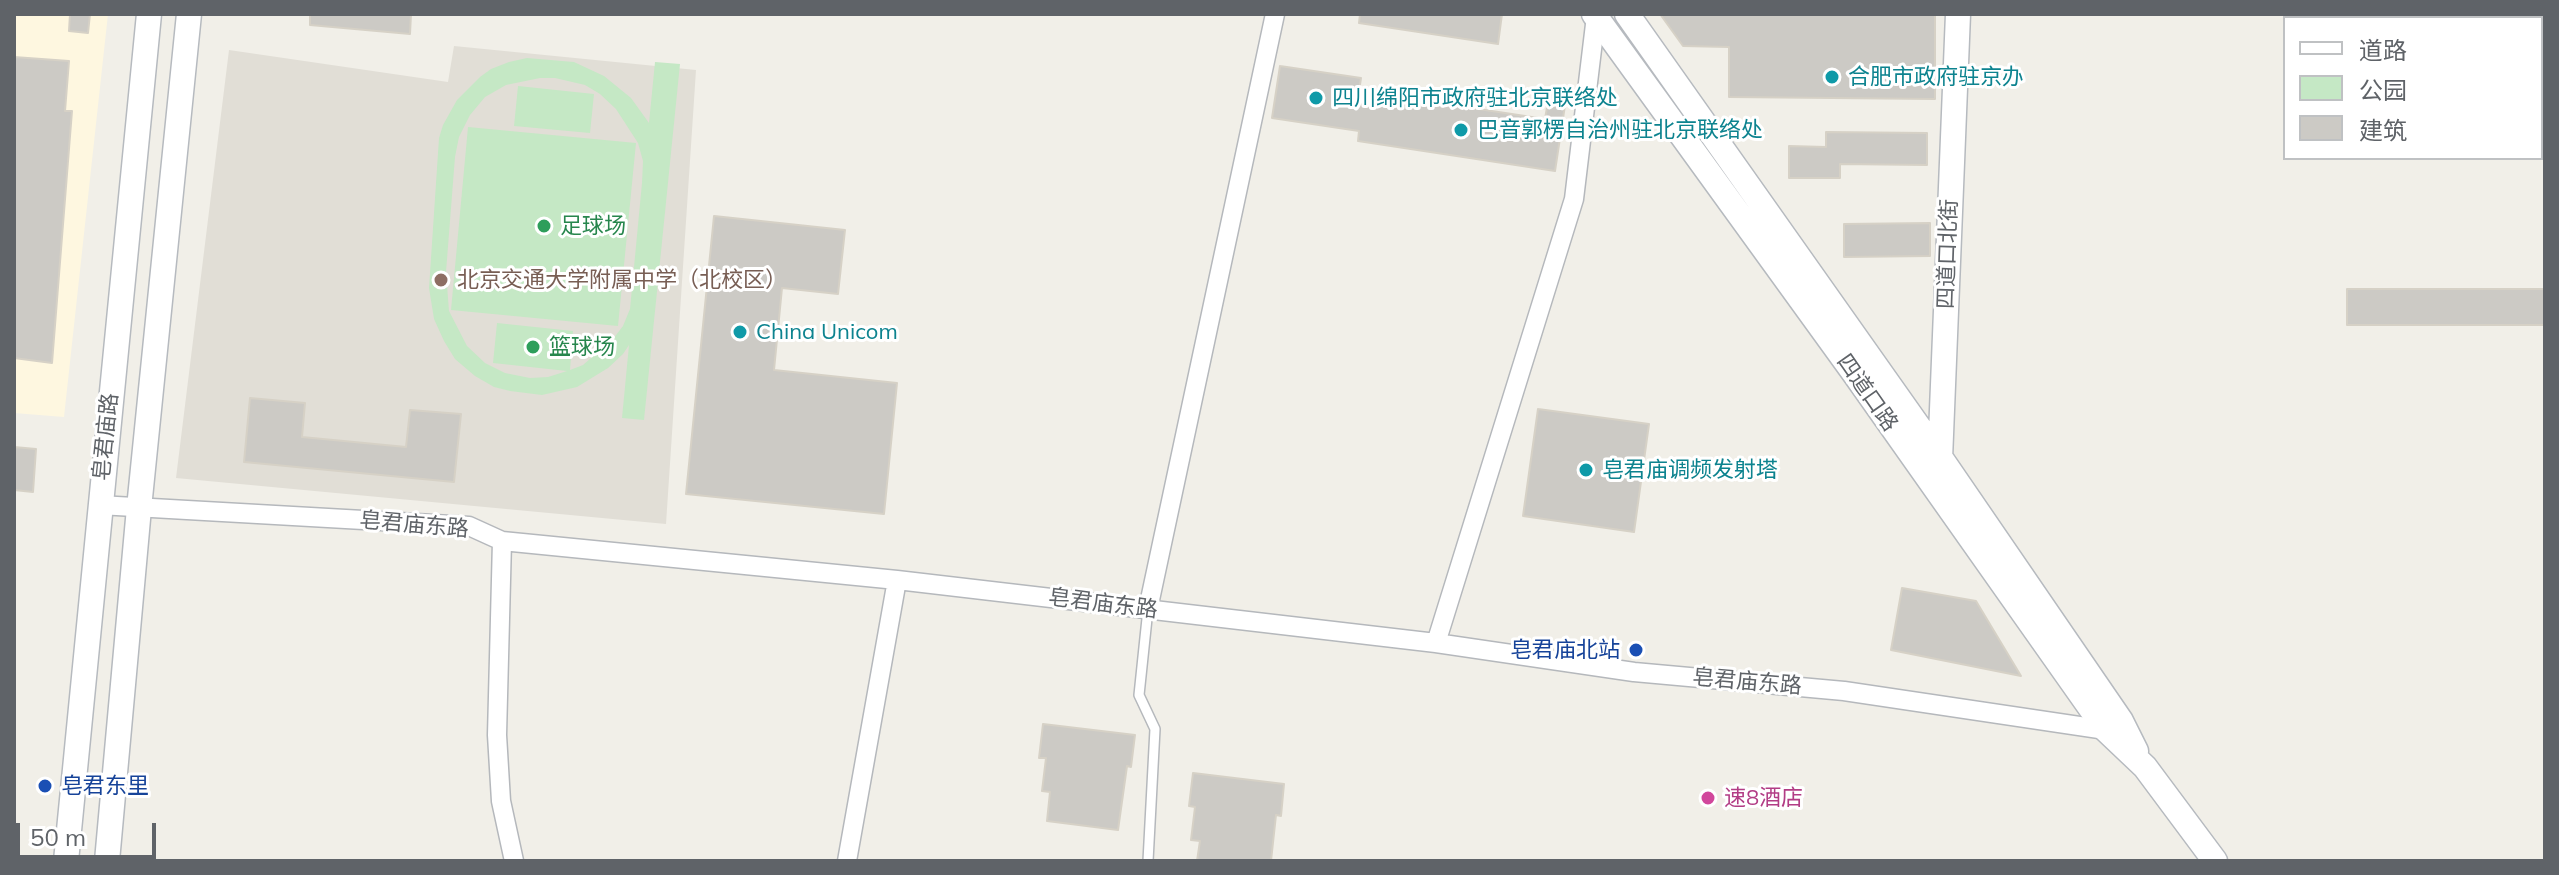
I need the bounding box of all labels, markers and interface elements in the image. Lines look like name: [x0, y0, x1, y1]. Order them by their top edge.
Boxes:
legend: [2283, 16, 2543, 160]
text: 道路: [2359, 35, 2407, 65]
place label: 合肥市政府驻京办: [1848, 64, 2024, 90]
marker: 合肥市政府驻京办: [1823, 68, 1841, 86]
text: 公园: [2359, 75, 2407, 105]
place label: 四川绵阳市政府驻北京联络处: [1332, 85, 1618, 111]
marker: 四川绵阳市政府驻北京联络处: [1307, 89, 1325, 107]
text: 建筑: [2359, 115, 2407, 145]
place label: 巴音郭楞自治州驻北京联络处: [1477, 117, 1763, 143]
marker: 巴音郭楞自治州驻北京联络处: [1452, 121, 1470, 139]
street label: 四道口北街: [1933, 199, 1963, 309]
place label: 足球场: [560, 213, 626, 239]
marker: 足球场: [535, 217, 553, 235]
place label: 北京交通大学附属中学（北校区）: [457, 267, 787, 293]
marker: 北京交通大学附属中学（北校区）: [432, 271, 450, 289]
place label: China Unicom: [756, 319, 898, 345]
marker: China Unicom: [731, 323, 749, 341]
place label: 篮球场: [549, 334, 615, 360]
marker: 篮球场: [524, 338, 542, 356]
street label: 四道口路: [1831, 349, 1903, 437]
street label: 皂君庙路: [88, 392, 124, 482]
place label: 皂君庙调频发射塔: [1602, 457, 1778, 483]
marker: 皂君庙调频发射塔: [1577, 461, 1595, 479]
street label: 皂君庙东路: [358, 507, 470, 543]
street label: 皂君庙东路: [1047, 584, 1159, 624]
place label: 皂君庙北站: [1510, 637, 1620, 663]
marker: 皂君庙北站: [1627, 641, 1645, 659]
street label: 皂君庙东路: [1691, 664, 1803, 700]
place label: 皂君东里: [61, 773, 149, 799]
marker: 皂君东里: [36, 777, 54, 795]
place label: 速8酒店: [1724, 785, 1803, 811]
marker: 速8酒店: [1699, 789, 1717, 807]
scale bar: [20, 807, 160, 857]
text: 50 m: [30, 822, 86, 852]

